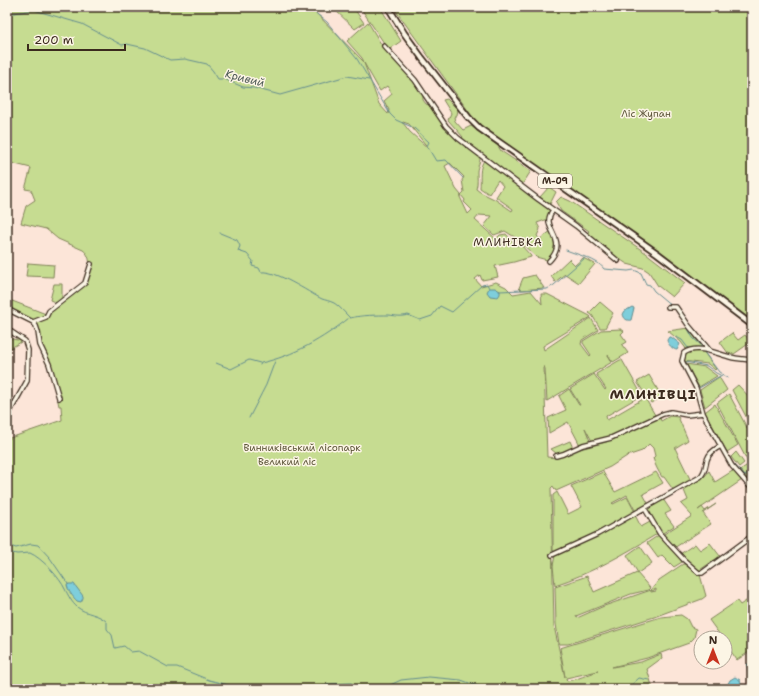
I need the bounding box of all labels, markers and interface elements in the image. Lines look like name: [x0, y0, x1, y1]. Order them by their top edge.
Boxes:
scale bar: [28, 26, 125, 52]
text: 200 m: [34, 32, 73, 48]
water label: Кривий: [224, 66, 266, 91]
park label: Ліс Жупан: [621, 107, 671, 120]
road number: М-09: [538, 174, 572, 188]
district label: МЛИНІВКА: [473, 235, 543, 250]
district label: МЛИНІВЦІ: [609, 385, 697, 403]
park label: Винниківський лісопарк: [243, 441, 361, 454]
park label: Великий ліс: [258, 455, 316, 468]
north arrow: [693, 630, 733, 670]
text: N: [709, 633, 718, 648]

